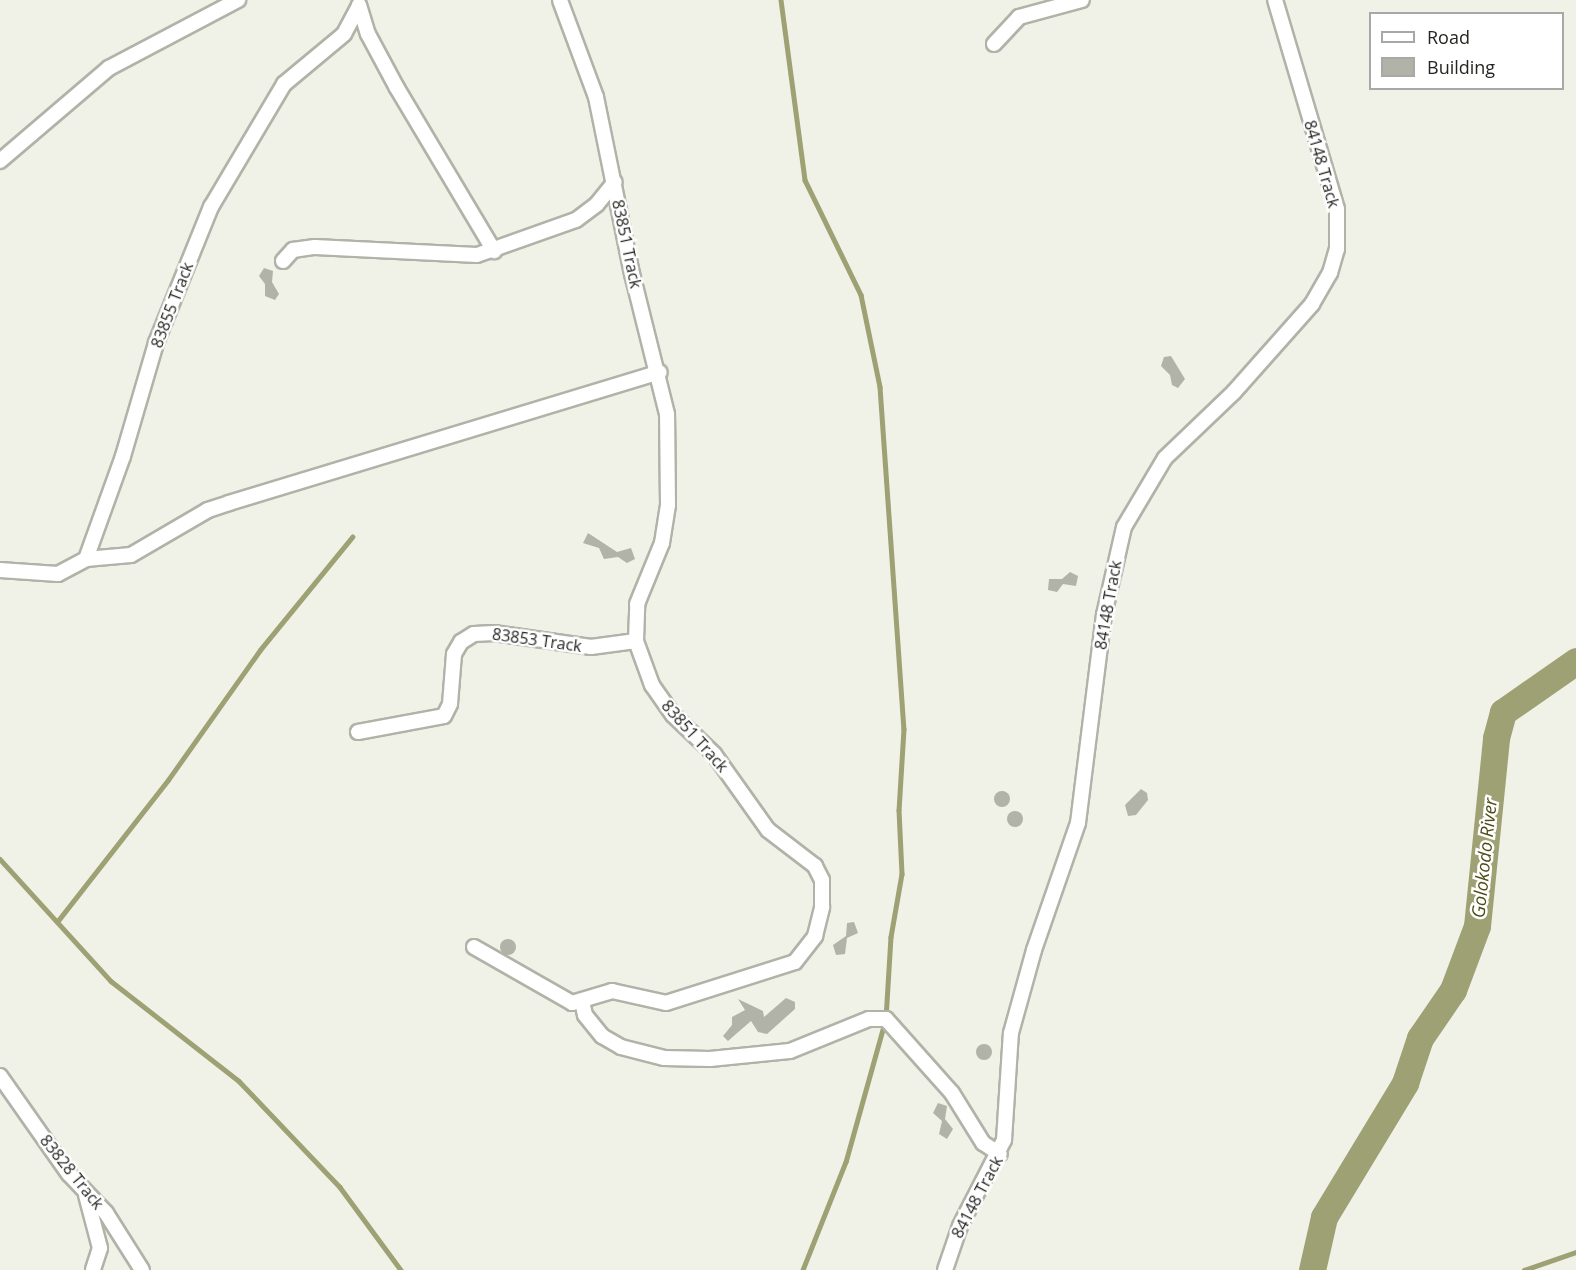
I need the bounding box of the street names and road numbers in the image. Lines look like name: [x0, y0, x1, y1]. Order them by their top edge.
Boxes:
street label: 84148 Track: [1300, 118, 1344, 210]
street label: 83851 Track: [608, 198, 646, 290]
street label: 83855 Track: [147, 259, 197, 351]
street label: 84148 Track: [1091, 559, 1125, 651]
street label: 83853 Track: [491, 624, 583, 656]
street label: 83851 Track: [658, 696, 732, 776]
street label: 83828 Track: [36, 1131, 108, 1213]
street label: 84148 Track: [947, 1153, 1007, 1241]

